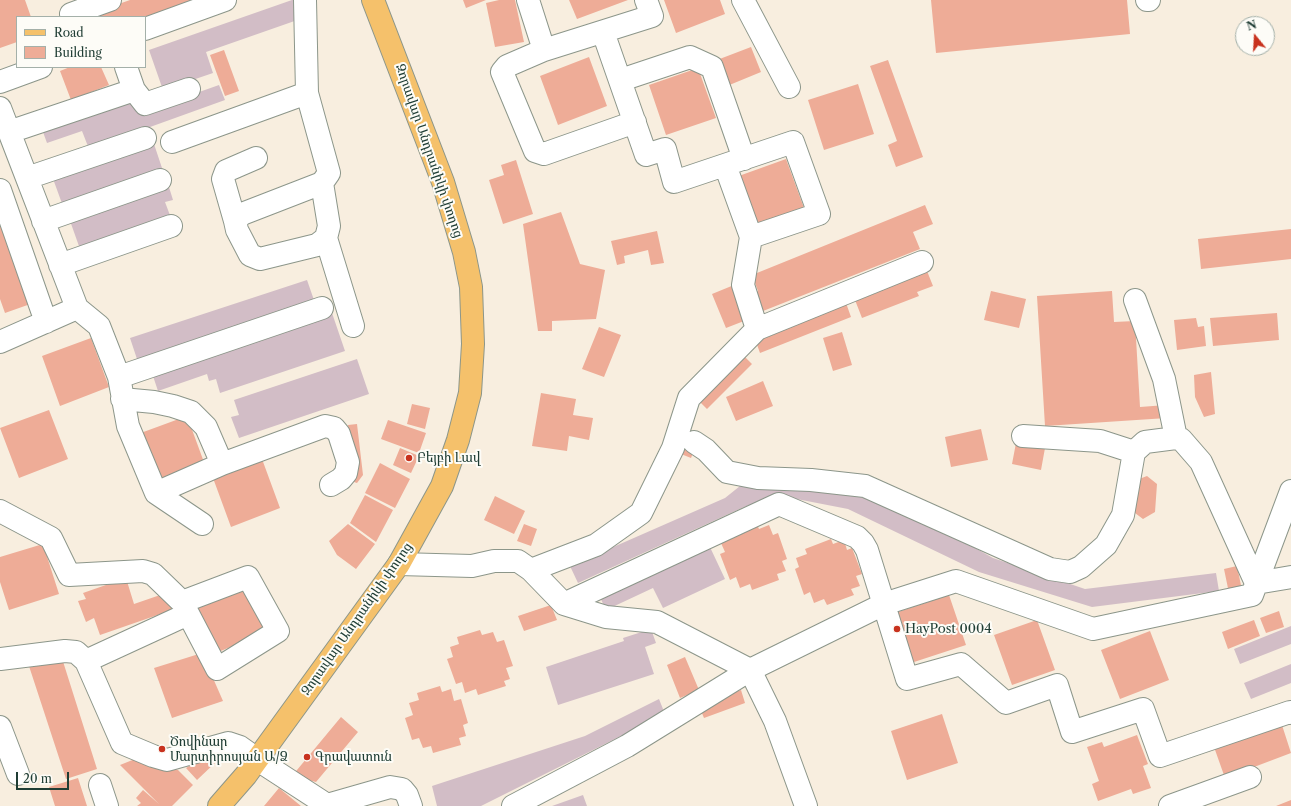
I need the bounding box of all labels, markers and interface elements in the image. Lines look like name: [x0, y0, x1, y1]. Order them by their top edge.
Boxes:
legend: [16, 16, 146, 68]
north arrow: [1235, 16, 1275, 56]
text: N: [1245, 17, 1258, 34]
text: Road: [54, 25, 84, 40]
text: Building: [54, 45, 102, 60]
street label: Զորավար Անդրանիկի փողոց: [392, 62, 466, 240]
place label: Բեյբի Լավ: [417, 450, 481, 466]
marker: Բեյբի Լավ: [404, 453, 414, 463]
street label: Զորավար Անդրանիկի փողոց: [298, 540, 416, 698]
place label: HayPost 0004: [905, 621, 992, 637]
marker: HayPost 0004: [892, 624, 902, 634]
place label: Ծովինար Մարտիրոսյան Ա/Ձ: [170, 734, 288, 765]
marker: Ծովինար Մարտիրոսյան Ա/Ձ: [157, 744, 167, 754]
place label: Գրավատուն: [315, 749, 392, 765]
marker: Գրավատուն: [302, 752, 312, 762]
scale bar: [18, 764, 71, 790]
text: 20 m: [23, 771, 52, 786]

